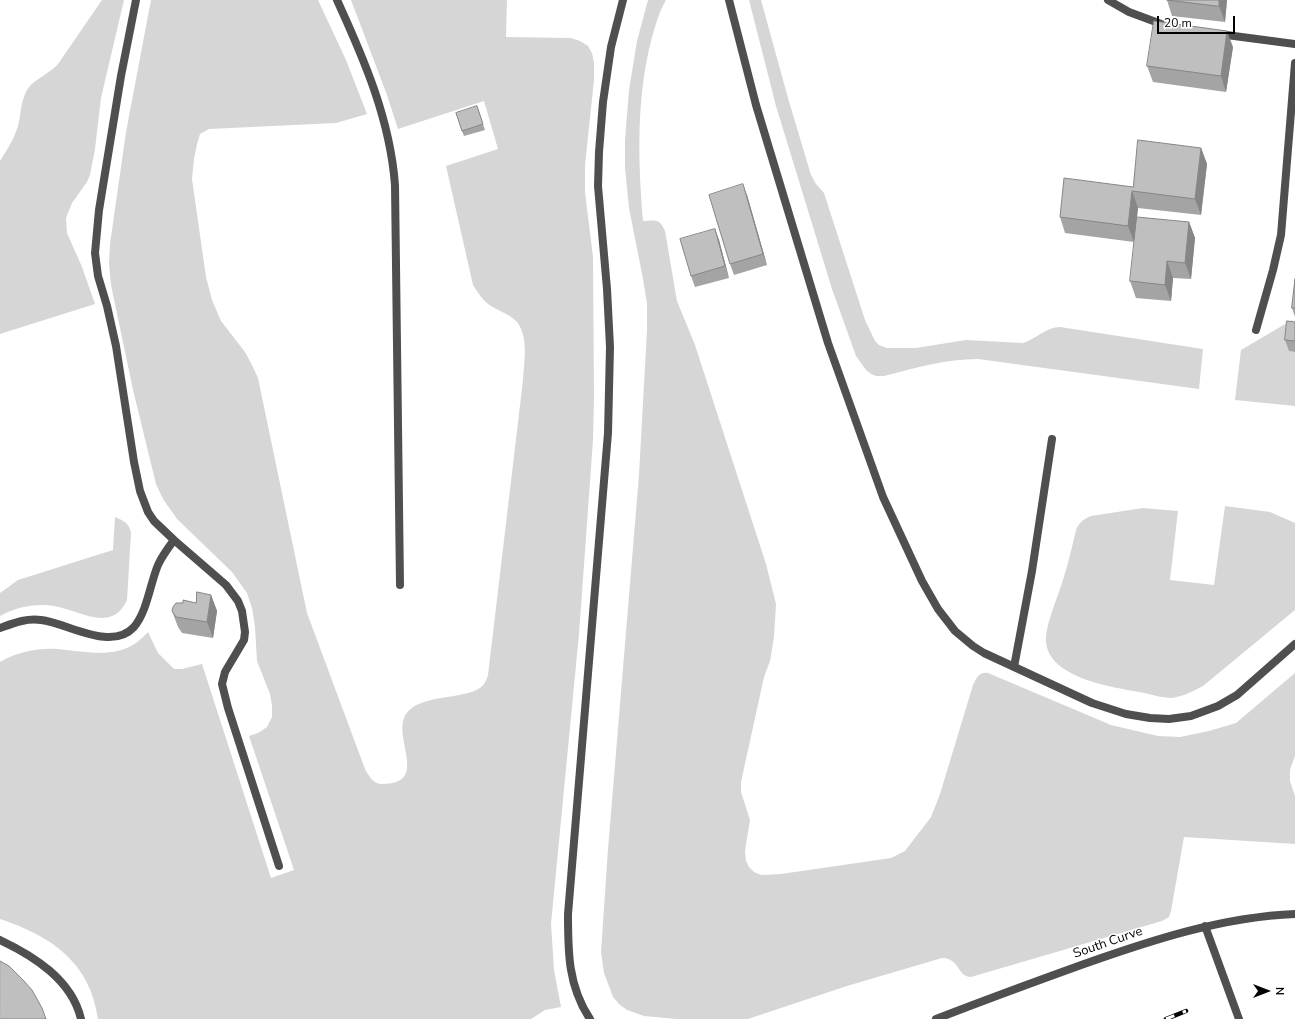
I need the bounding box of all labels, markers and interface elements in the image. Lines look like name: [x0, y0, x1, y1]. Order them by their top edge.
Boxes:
scale bar: [1159, 8, 1237, 34]
text: 20 m: [1164, 15, 1192, 31]
street label: South Curve: [1071, 924, 1145, 962]
north arrow: [1247, 971, 1287, 1011]
text: N: [1272, 987, 1287, 995]

